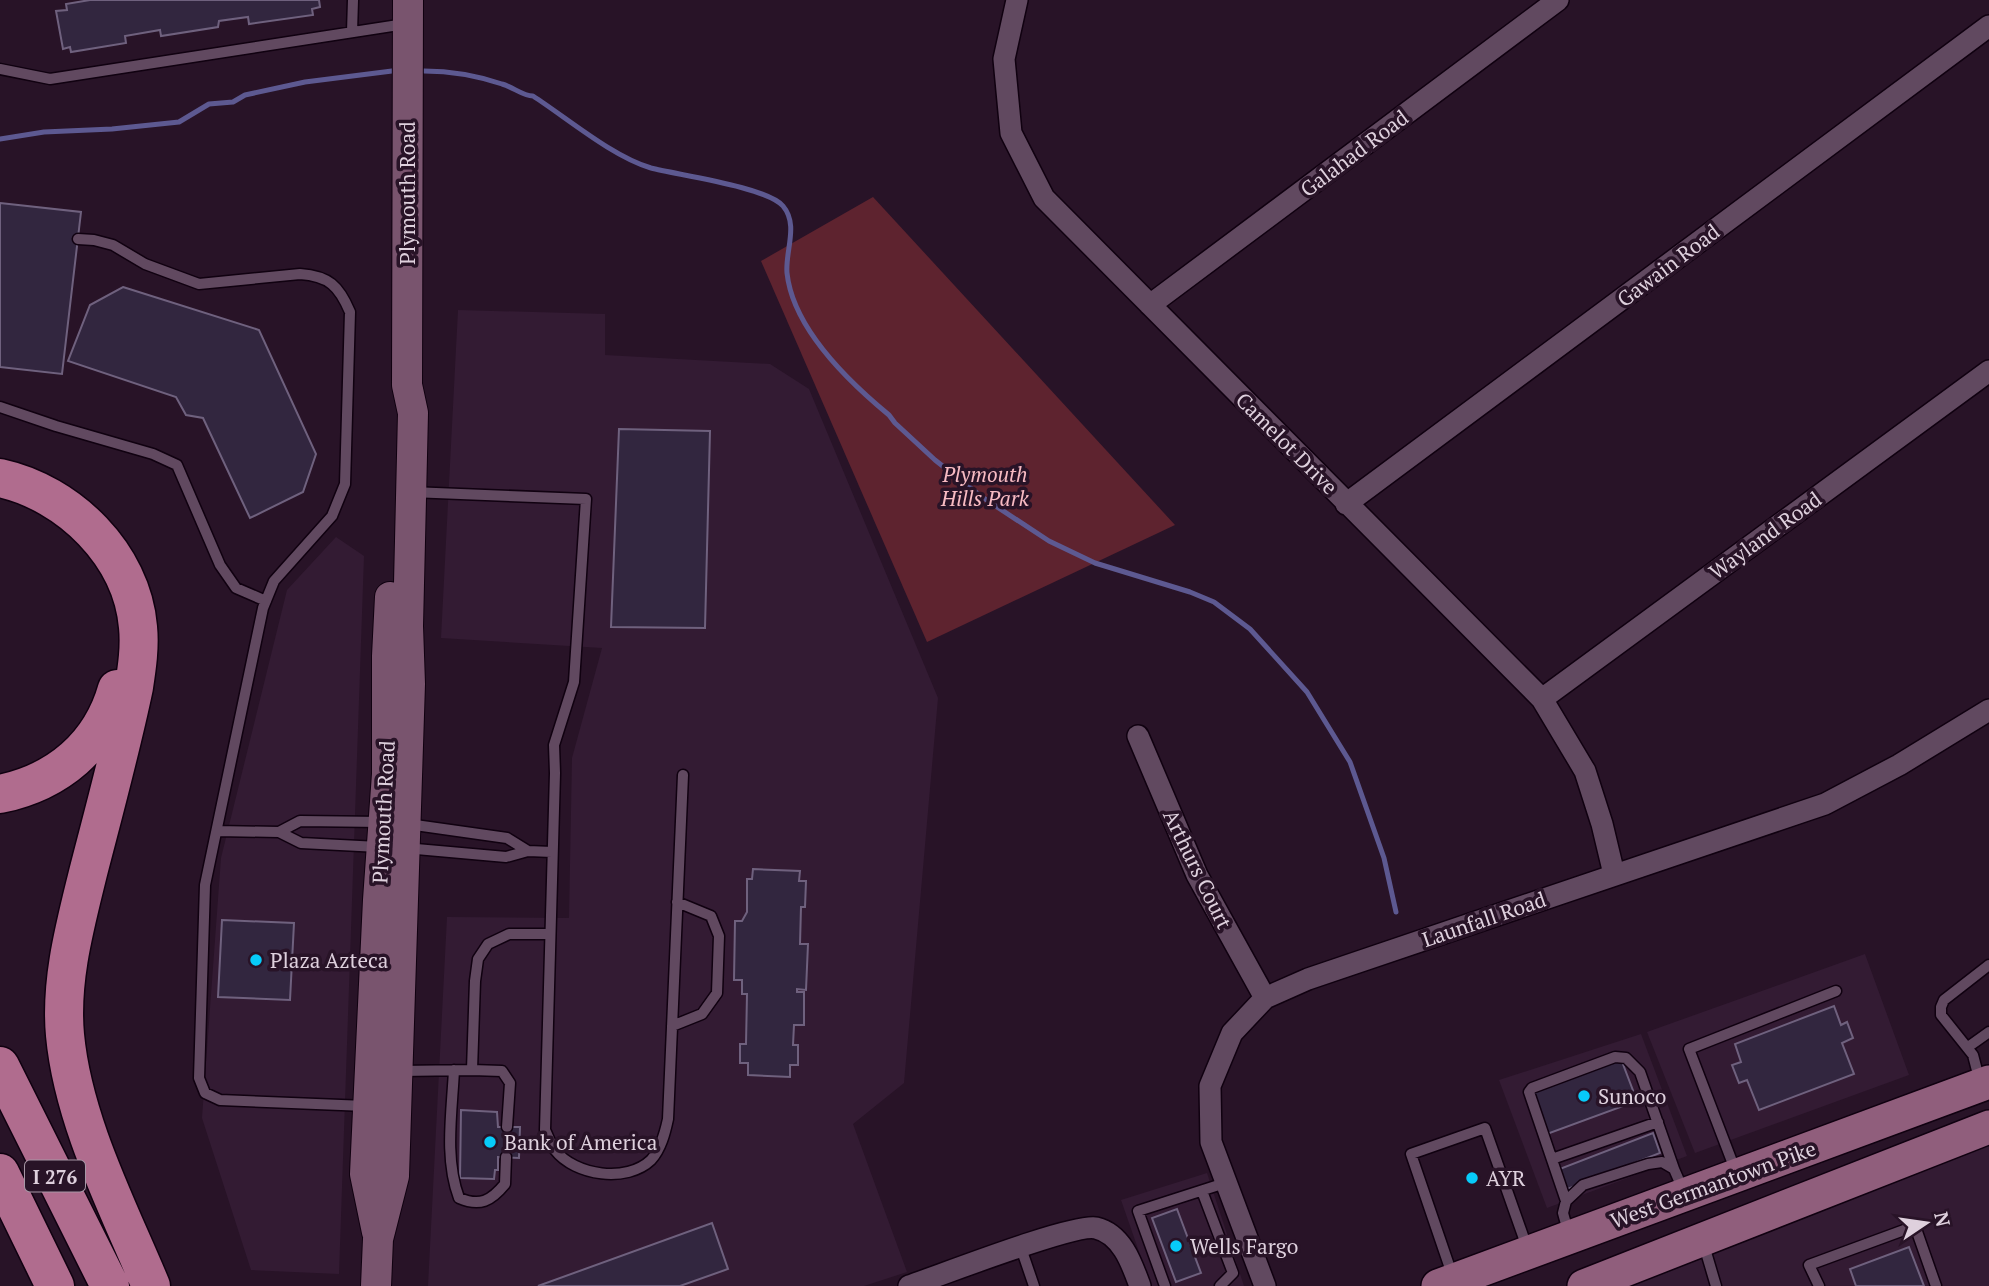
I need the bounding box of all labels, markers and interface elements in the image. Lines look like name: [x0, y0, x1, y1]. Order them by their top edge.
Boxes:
street label: Galahad Road: [1294, 103, 1414, 203]
street label: Plymouth Road: [393, 121, 421, 265]
street label: Gawain Road: [1611, 217, 1725, 313]
street label: Camelot Drive: [1230, 386, 1344, 500]
park label: Plymouth Hills Park: [940, 460, 1030, 512]
street label: Wayland Road: [1703, 485, 1827, 585]
street label: Plymouth Road: [365, 739, 401, 884]
street label: Arthurs Court: [1157, 805, 1239, 933]
street label: Launfall Road: [1418, 885, 1550, 953]
place label: Plaza Azteca: [270, 946, 389, 974]
marker: Plaza Azteca: [248, 952, 264, 968]
place label: Sunoco: [1598, 1082, 1666, 1110]
marker: Sunoco: [1576, 1088, 1592, 1104]
place label: Bank of America: [504, 1128, 658, 1156]
marker: Bank of America: [482, 1134, 498, 1150]
street label: West Germantown Pike: [1606, 1134, 1820, 1234]
road number: I 276: [25, 1160, 85, 1192]
place label: AYR: [1486, 1164, 1526, 1192]
marker: AYR: [1464, 1170, 1480, 1186]
north arrow: [1891, 1188, 1961, 1258]
text: N: [1929, 1209, 1957, 1229]
place label: Wells Fargo: [1190, 1232, 1298, 1260]
marker: Wells Fargo: [1168, 1238, 1184, 1254]

